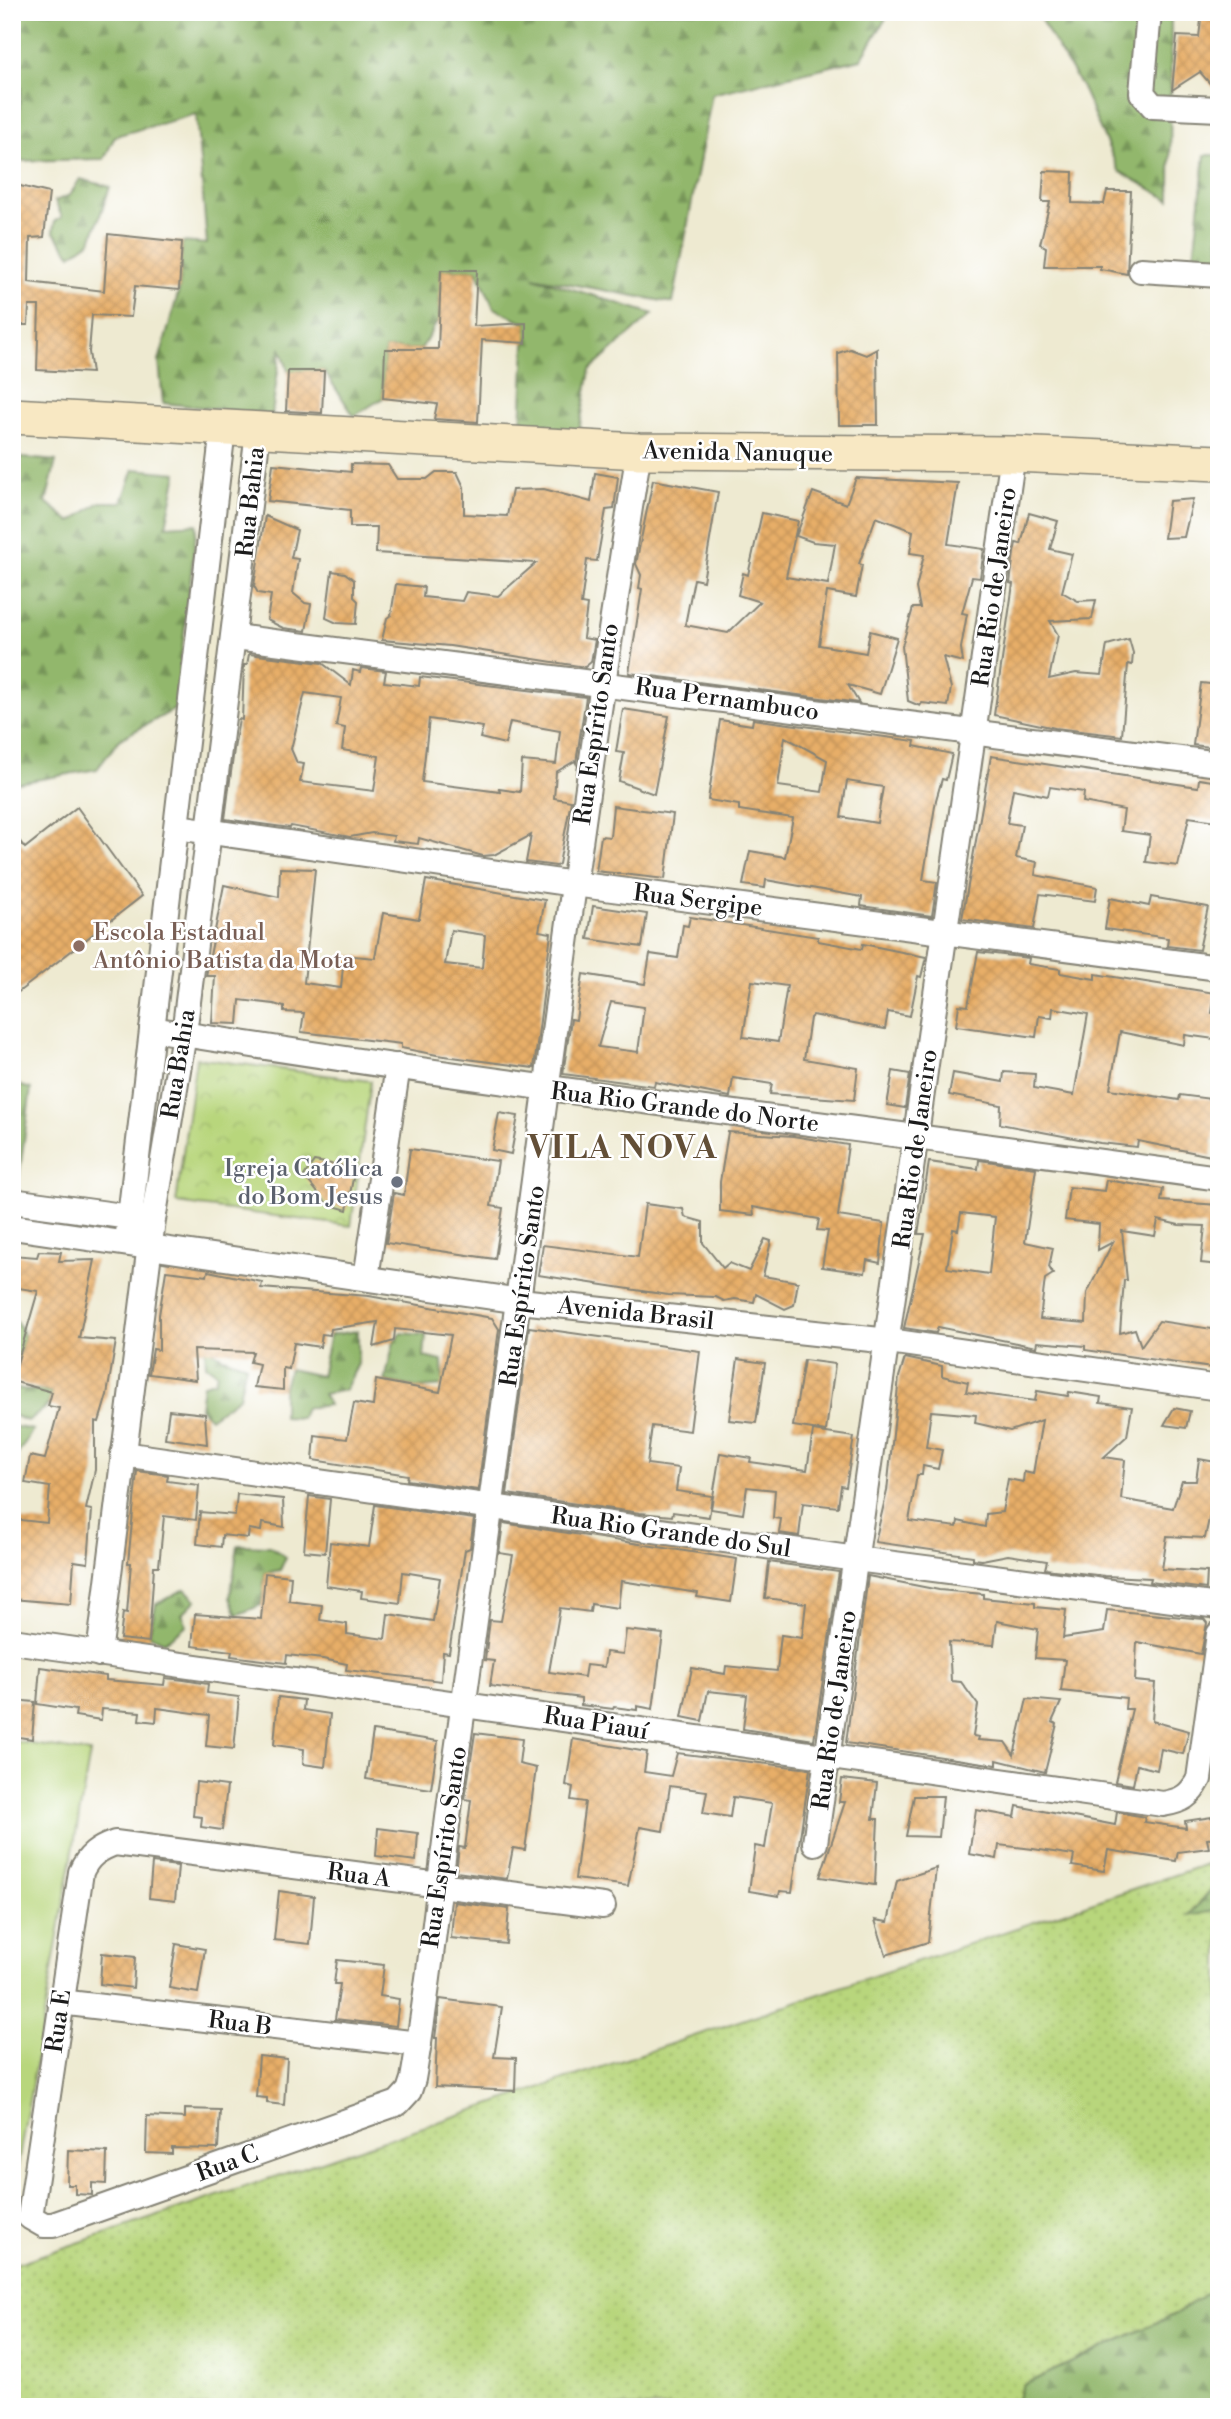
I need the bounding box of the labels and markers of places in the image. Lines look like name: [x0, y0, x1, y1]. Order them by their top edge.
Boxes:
place label: Escola Estadual Antônio Batista da Mota: [92, 918, 355, 976]
marker: Escola Estadual Antônio Batista da Mota: [71, 938, 87, 954]
place label: Igreja Católica do Bom Jesus: [224, 1154, 384, 1212]
marker: Igreja Católica do Bom Jesus: [389, 1174, 405, 1190]

